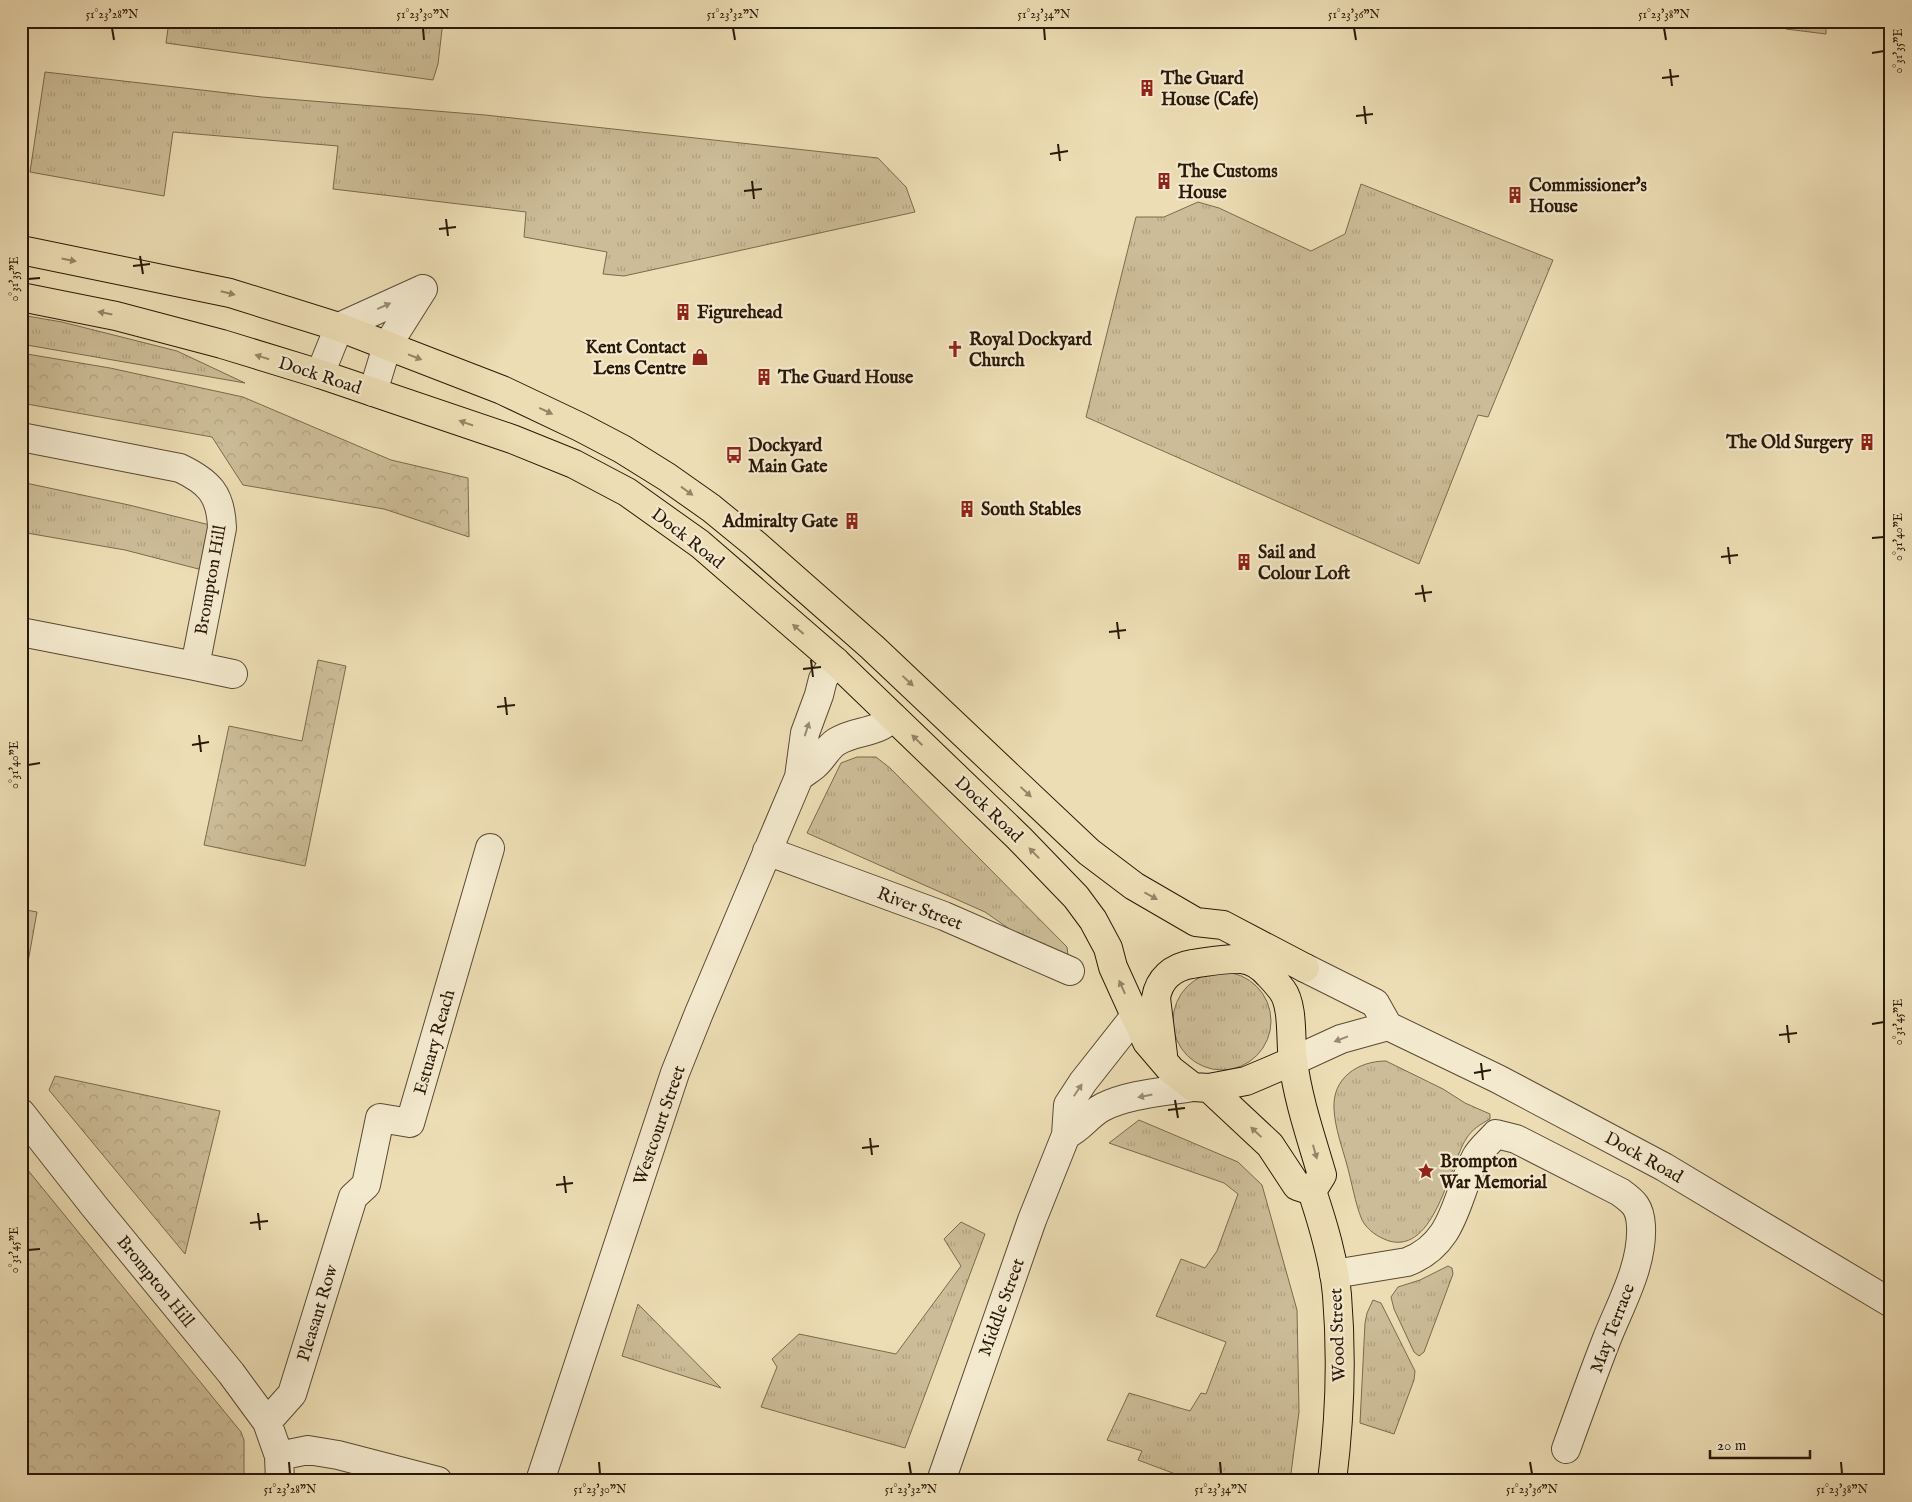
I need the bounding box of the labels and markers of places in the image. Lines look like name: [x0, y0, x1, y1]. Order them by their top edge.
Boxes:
place label: The Guard House (Cafe): [1160, 68, 1258, 112]
building icon: The Guard House (Cafe): [1137, 78, 1157, 98]
place label: The Customs House: [1177, 161, 1278, 205]
building icon: The Customs House: [1154, 171, 1174, 191]
place label: Commissioner's House: [1529, 175, 1648, 219]
building icon: Commissioner's House: [1505, 185, 1525, 205]
building icon: Figurehead: [673, 302, 693, 322]
place label: Figurehead: [697, 302, 783, 325]
place label: Royal Dockyard Church: [969, 329, 1092, 373]
place label: Kent Contact Lens Centre: [585, 337, 687, 381]
church icon: Royal Dockyard Church: [945, 339, 965, 359]
shop icon: Kent Contact Lens Centre: [690, 347, 710, 367]
building icon: The Guard House: [754, 367, 774, 387]
place label: The Guard House: [777, 367, 914, 390]
place label: The Old Surgery: [1725, 432, 1854, 455]
building icon: The Old Surgery: [1857, 432, 1877, 452]
place label: Dockyard Main Gate: [748, 435, 828, 479]
bus stop icon: Dockyard Main Gate: [724, 445, 744, 465]
building icon: South Stables: [957, 499, 977, 519]
place label: South Stables: [981, 499, 1082, 522]
place label: Admiralty Gate: [722, 511, 839, 534]
building icon: Admiralty Gate: [842, 511, 862, 531]
place label: Sail and Colour Loft: [1258, 542, 1351, 586]
building icon: Sail and Colour Loft: [1234, 552, 1254, 572]
place label: Brompton War Memorial: [1439, 1151, 1548, 1195]
place icon: Brompton War Memorial: [1416, 1161, 1436, 1181]

